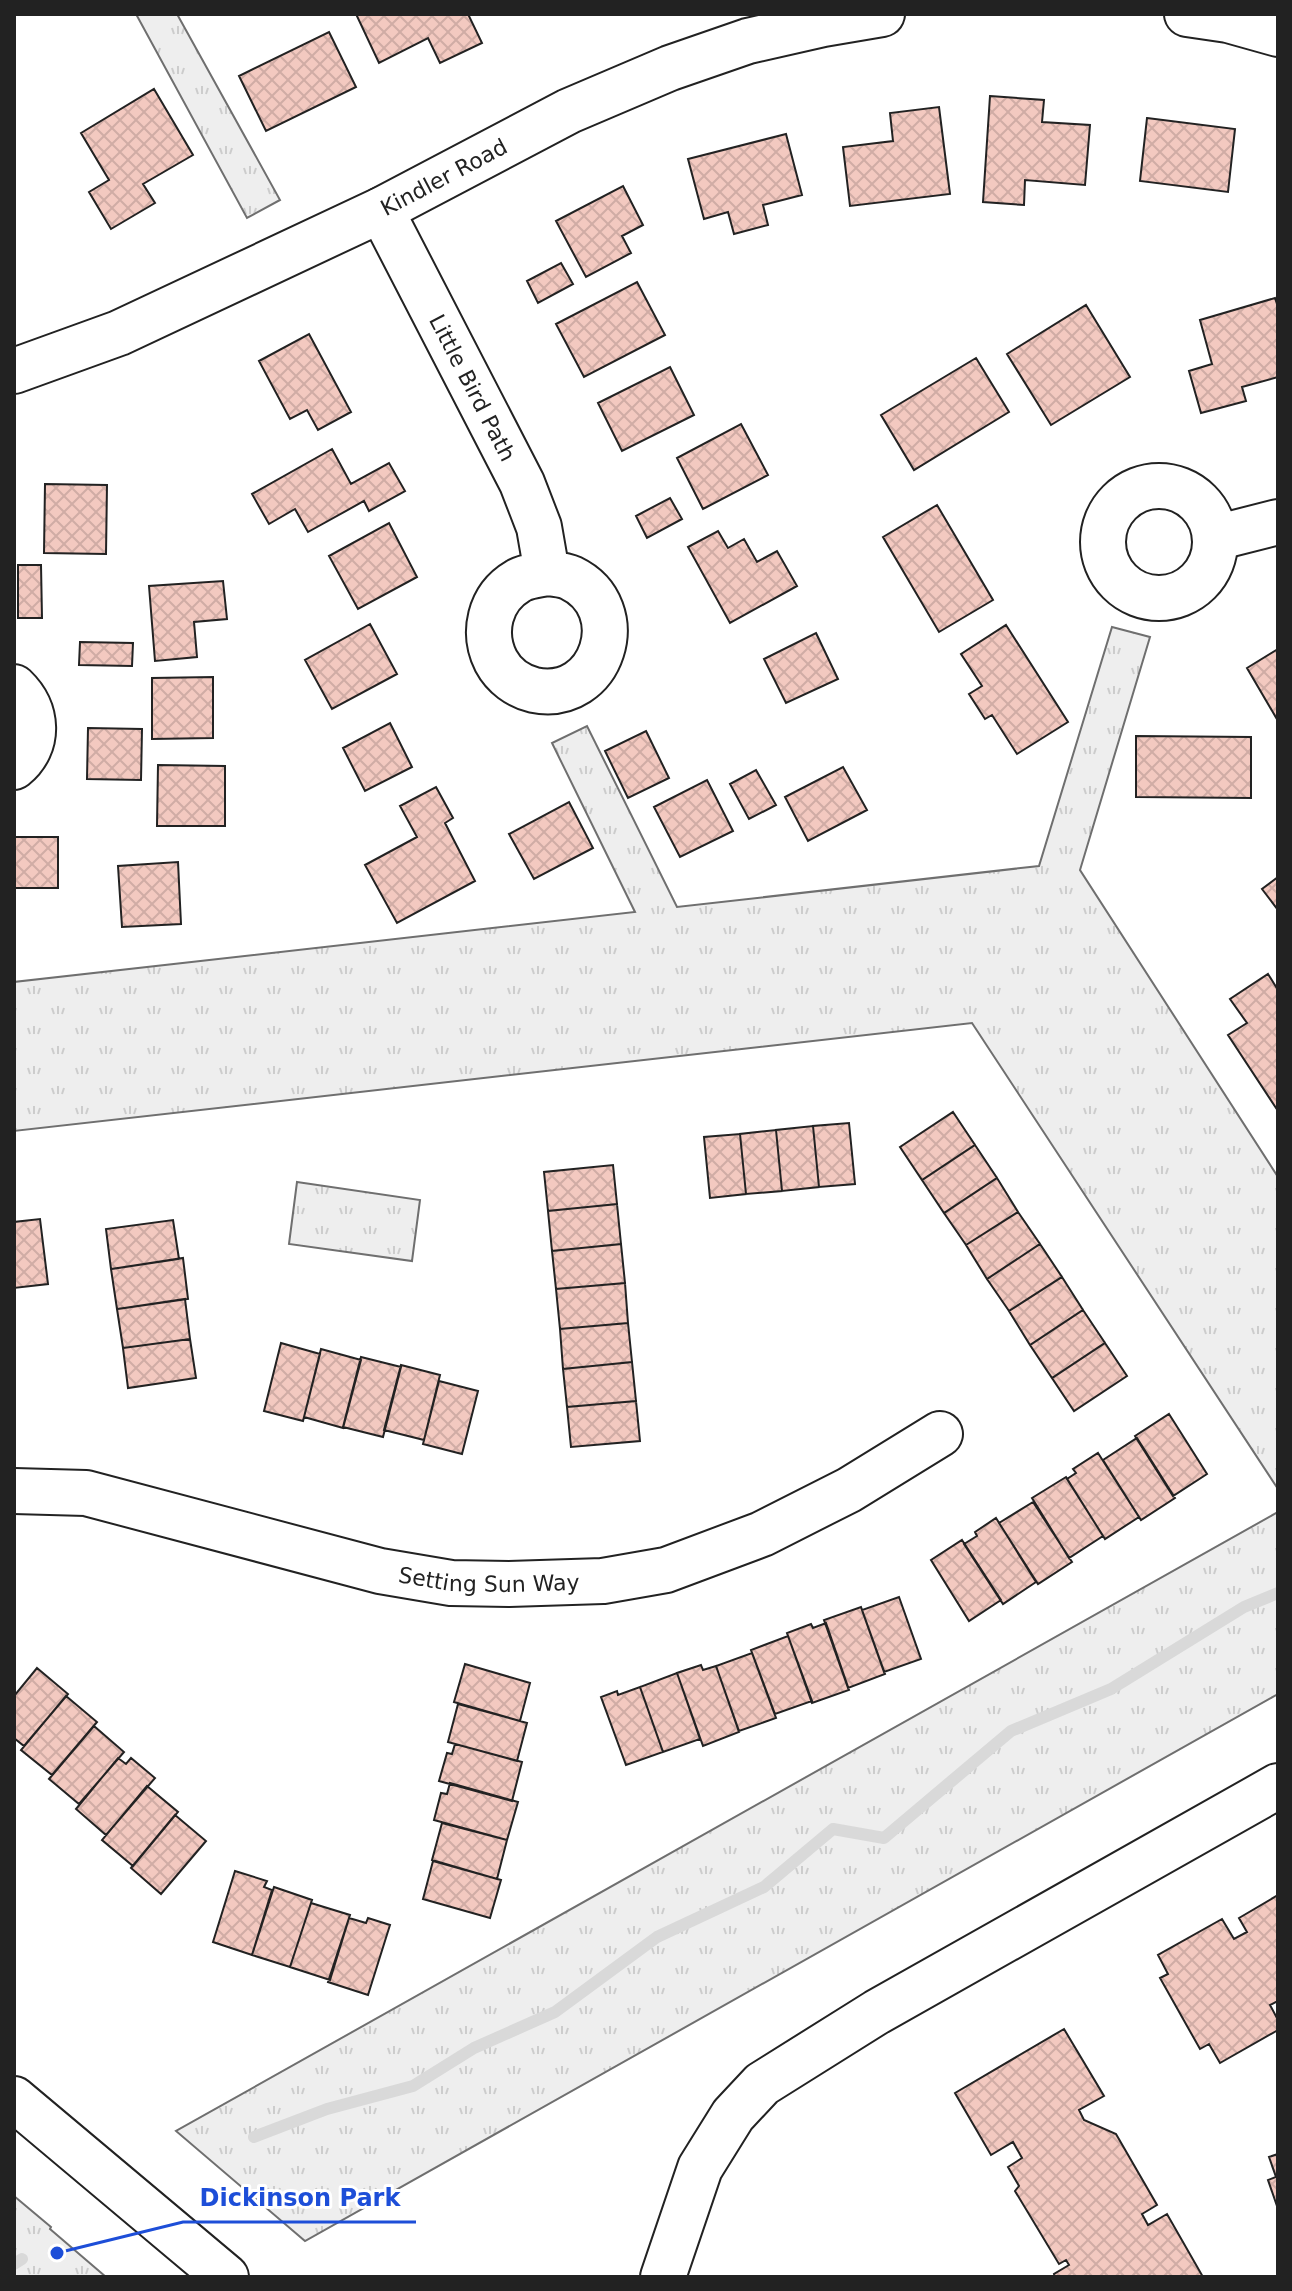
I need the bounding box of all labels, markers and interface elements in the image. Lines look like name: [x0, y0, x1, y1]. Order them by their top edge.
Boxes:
street label: Kindler Road: [376, 134, 511, 221]
street label: Little Bird Path: [424, 310, 521, 465]
street label: Setting Sun Way: [397, 1562, 580, 1597]
callout: Dickinson Park: [183, 2174, 416, 2222]
text: Dickinson Park: [200, 2184, 401, 2212]

